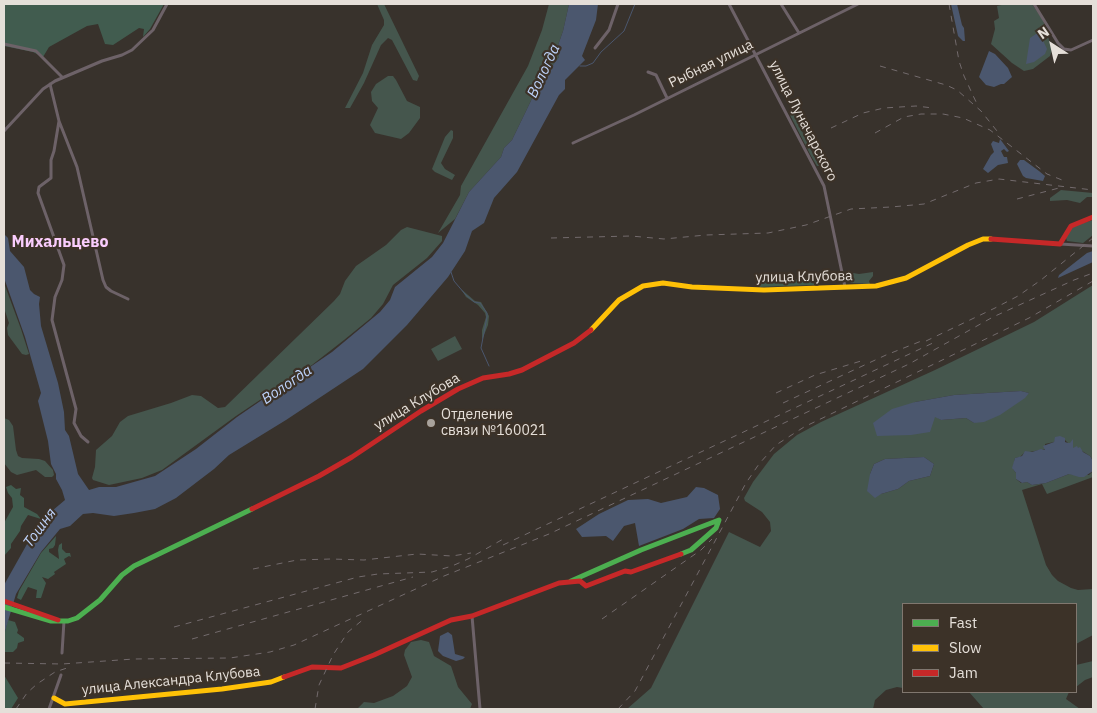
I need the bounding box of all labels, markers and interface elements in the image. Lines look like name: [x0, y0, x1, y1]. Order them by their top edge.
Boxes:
north arrow: [1027, 20, 1077, 70]
text: N: [1034, 22, 1053, 43]
street label: Рыбная улица: [666, 36, 756, 92]
water label: Вологда: [524, 41, 564, 101]
street label: улица Луначарского: [765, 58, 841, 184]
district label: Михальцево: [12, 232, 108, 252]
street label: улица Клубова: [755, 268, 853, 286]
water label: Вологда: [258, 362, 316, 408]
street label: улица Клубова: [371, 370, 463, 434]
place label: Отделение связи №160021: [441, 407, 547, 440]
marker: Отделение связи №160021: [425, 417, 437, 429]
water label: Тошня: [20, 505, 60, 551]
legend: [902, 603, 1077, 693]
text: Fast: [949, 613, 977, 632]
text: Slow: [949, 638, 982, 657]
street label: улица Александра Клубова: [81, 663, 261, 699]
text: Jam: [949, 663, 978, 682]

